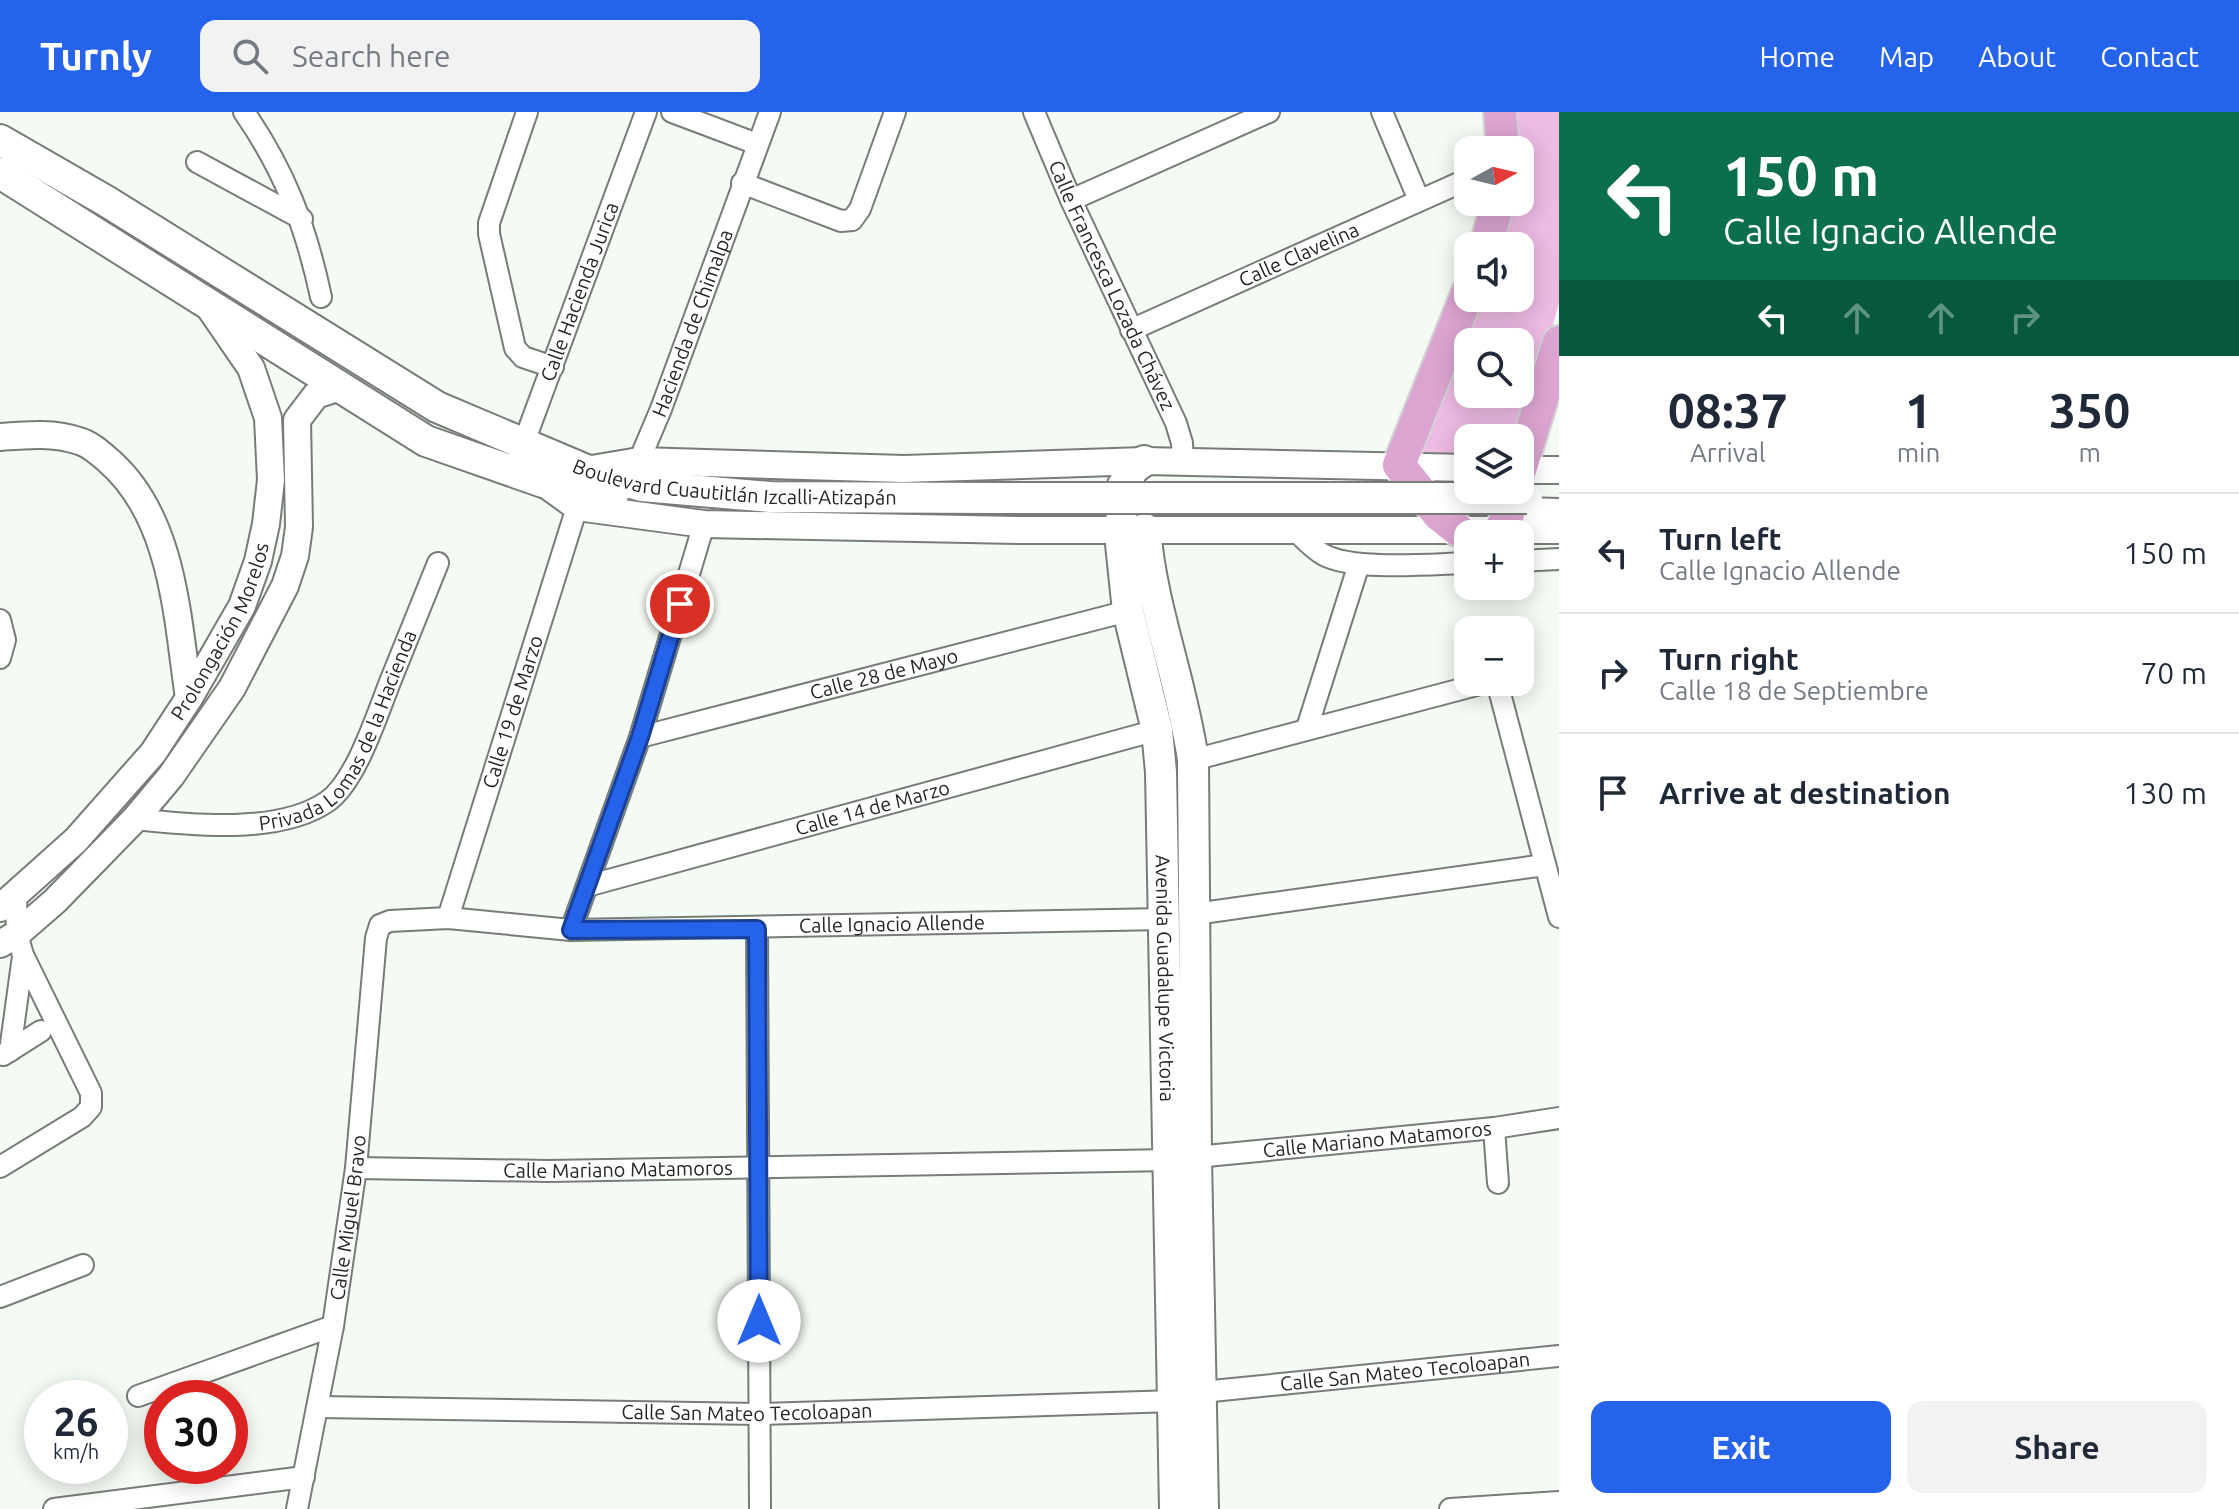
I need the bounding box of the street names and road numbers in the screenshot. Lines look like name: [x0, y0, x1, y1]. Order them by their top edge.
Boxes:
street label: Calle Francesca Lozada Chávez: [1045, 157, 1180, 414]
street label: Calle Hacienda Jurica: [536, 199, 623, 384]
street label: Calle Clavelina: [1235, 217, 1362, 291]
street label: Hacienda de Chimalpa: [647, 226, 737, 420]
street label: Boulevard Cuautitlán Izcalli-Atizapán: [569, 454, 897, 509]
street label: Prolongación Morelos: [166, 540, 273, 724]
street label: Privada Lomas de la Hacienda: [257, 627, 421, 834]
street label: Calle 19 de Marzo: [477, 632, 547, 791]
street label: Calle 28 de Mayo: [807, 643, 960, 704]
street label: Calle 14 de Marzo: [793, 775, 952, 839]
street label: Avenida Guadalupe Victoria: [1152, 854, 1179, 1102]
street label: Calle Ignacio Allende: [799, 910, 985, 937]
street label: Calle Mariano Matamoros: [1262, 1116, 1492, 1161]
street label: Calle Miguel Bravo: [325, 1134, 370, 1302]
street label: Calle Mariano Matamoros: [503, 1156, 733, 1182]
street label: Calle San Mateo Tecoloapan: [1279, 1347, 1531, 1395]
street label: Calle San Mateo Tecoloapan: [621, 1398, 873, 1425]

